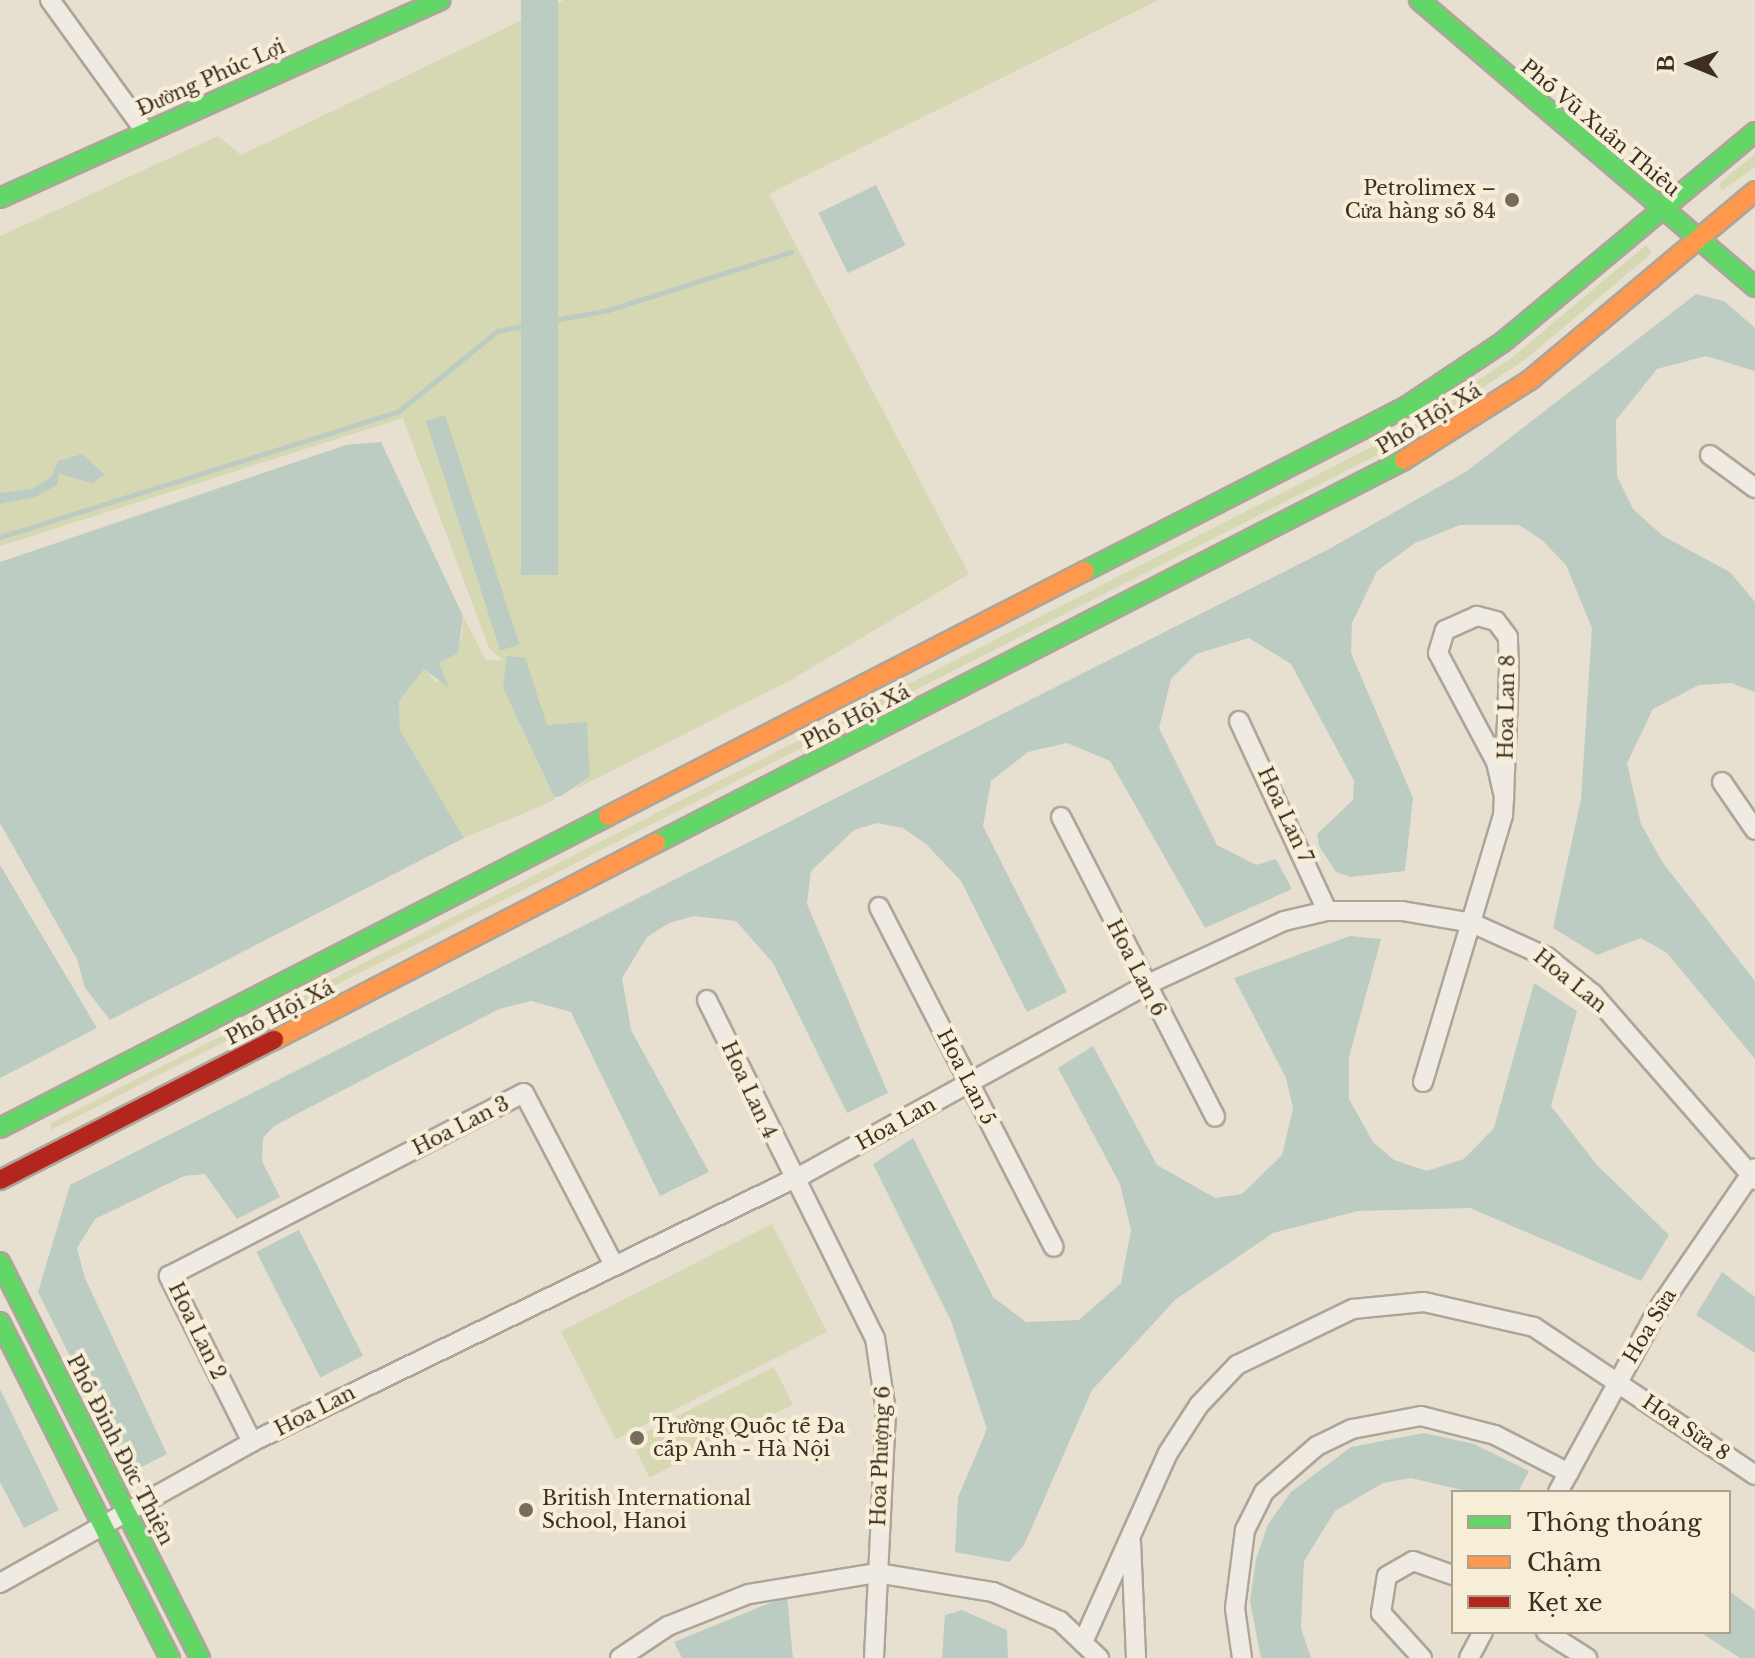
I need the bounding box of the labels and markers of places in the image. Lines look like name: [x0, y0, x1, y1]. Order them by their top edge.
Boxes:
place label: Petrolimex – Cửa hàng số 84: [1344, 176, 1496, 223]
marker: Petrolimex – Cửa hàng số 84: [1503, 191, 1521, 209]
place label: Trường Quốc tế Đa cấp Anh - Hà Nội: [653, 1414, 845, 1461]
marker: Trường Quốc tế Đa cấp Anh - Hà Nội: [628, 1429, 646, 1447]
place label: British International School, Hanoi: [542, 1486, 751, 1533]
marker: British International School, Hanoi: [517, 1501, 535, 1519]

